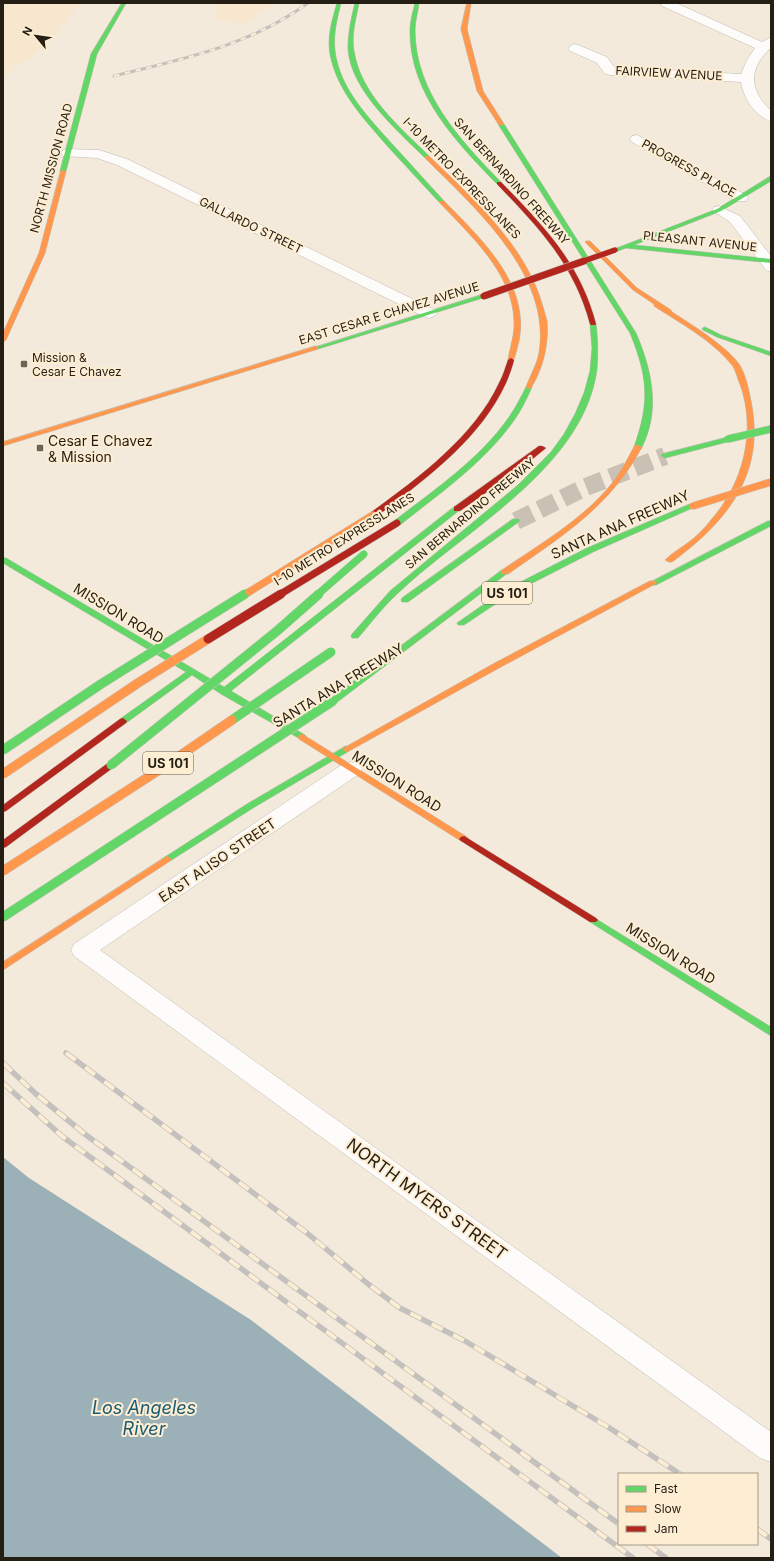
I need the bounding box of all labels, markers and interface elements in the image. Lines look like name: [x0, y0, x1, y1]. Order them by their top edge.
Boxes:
north arrow: [16, 16, 56, 56]
text: N: [19, 24, 35, 38]
street label: FAIRVIEW AVENUE: [615, 63, 723, 83]
street label: NORTH MISSION ROAD: [26, 101, 76, 235]
street label: I-10 METRO EXPRESSLANES: [400, 114, 524, 242]
street label: SAN BERNARDINO FREEWAY: [451, 114, 573, 248]
street label: PROGRESS PLACE: [639, 136, 739, 200]
street label: GALLARDO STREET: [197, 193, 305, 257]
street label: PLEASANT AVENUE: [642, 228, 758, 254]
street label: EAST CESAR E CHAVEZ AVENUE: [297, 278, 481, 348]
place label: Mission & Cesar E Chavez: [32, 350, 122, 379]
marker: Mission & Cesar E Chavez: [19, 359, 29, 369]
place label: Cesar E Chavez & Mission: [48, 432, 153, 465]
marker: Cesar E Chavez & Mission: [35, 443, 45, 453]
street label: SAN BERNARDINO FREEWAY: [402, 454, 538, 572]
street label: SANTA ANA FREEWAY: [548, 486, 692, 562]
street label: I-10 METRO EXPRESSLANES: [271, 489, 417, 589]
street label: MISSION ROAD: [71, 579, 167, 647]
road number: US 101: [482, 582, 532, 604]
street label: SANTA ANA FREEWAY: [269, 639, 407, 731]
street label: MISSION ROAD: [349, 747, 445, 815]
road number: US 101: [143, 752, 193, 774]
street label: EAST ALISO STREET: [155, 814, 279, 906]
street label: MISSION ROAD: [623, 919, 719, 987]
street label: NORTH MYERS STREET: [343, 1134, 511, 1264]
water label: Los Angeles River: [92, 1397, 196, 1439]
legend: [618, 1473, 758, 1545]
text: Fast: [654, 1481, 678, 1496]
text: Slow: [654, 1501, 682, 1516]
text: Jam: [654, 1521, 678, 1536]

